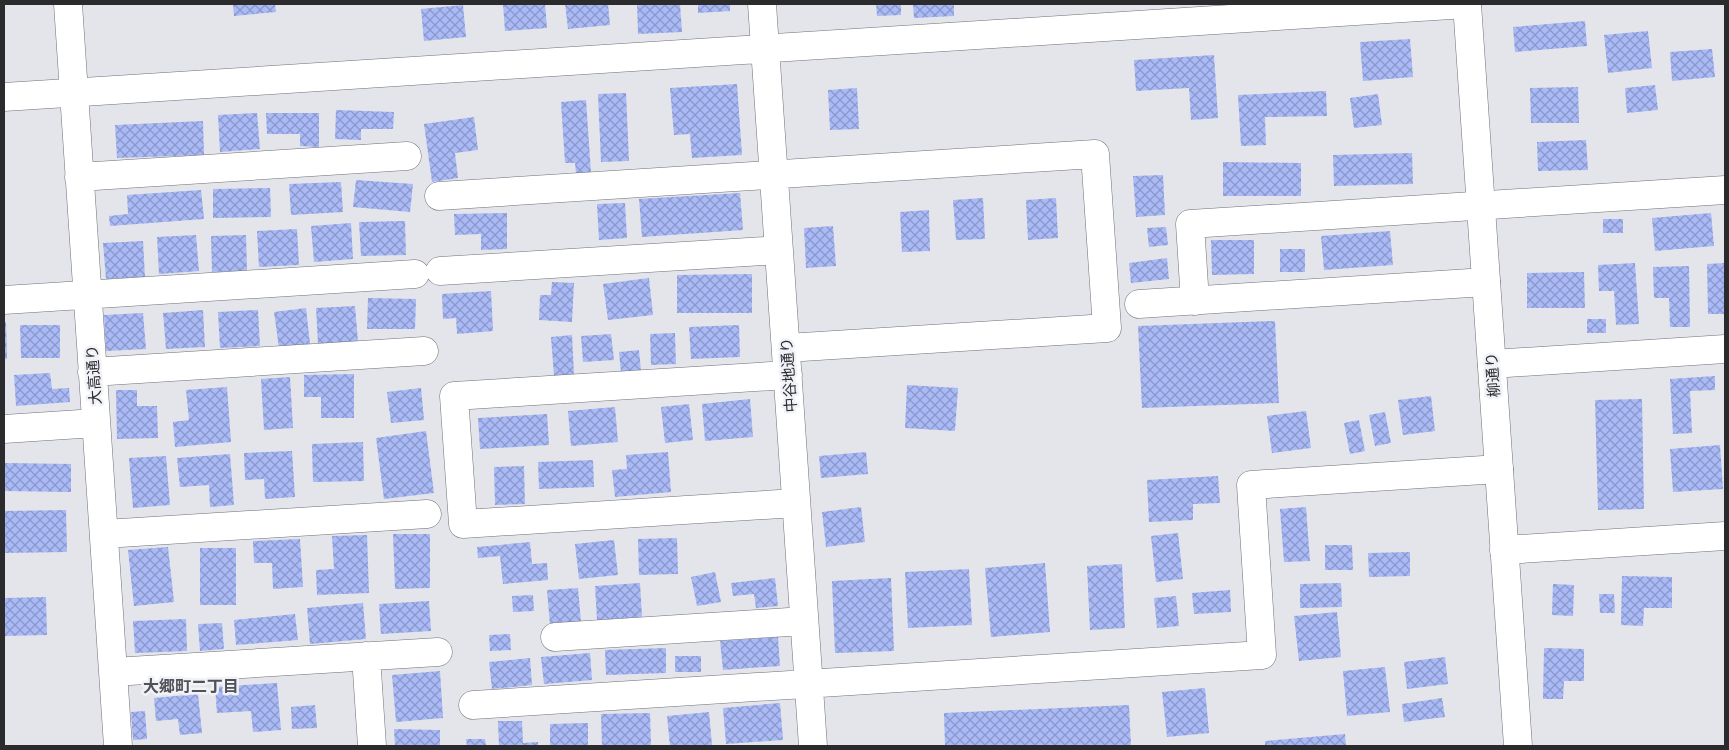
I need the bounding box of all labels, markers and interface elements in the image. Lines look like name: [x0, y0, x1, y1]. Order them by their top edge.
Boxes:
street label: 中谷地通り: [776, 337, 800, 413]
street label: 大高通り: [82, 344, 104, 406]
street label: 柳通り: [1481, 352, 1503, 398]
district label: 大郷町二丁目: [143, 676, 239, 695]

